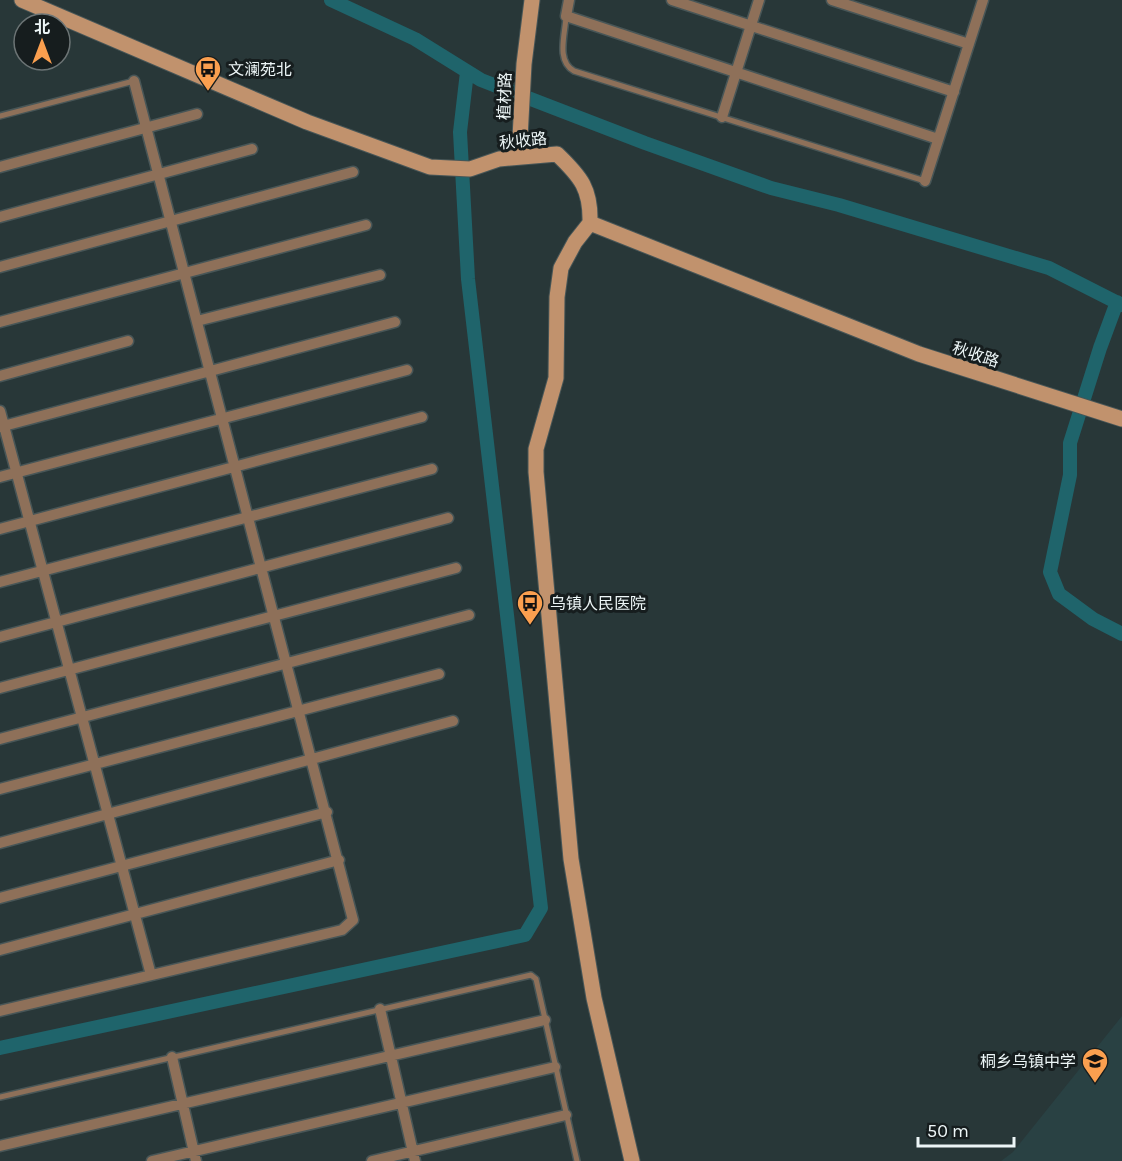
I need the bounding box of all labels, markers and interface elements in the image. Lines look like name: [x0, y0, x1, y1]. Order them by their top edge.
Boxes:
north arrow: [12, 12, 72, 72]
text: 北: [34, 18, 50, 37]
bus stop icon: 文澜苑北: [193, 54, 223, 92]
place label: 文澜苑北: [228, 60, 292, 79]
street label: 植材路: [494, 72, 515, 120]
street label: 秋收路: [498, 129, 548, 152]
street label: 秋收路: [950, 338, 1002, 371]
bus stop icon: 乌镇人民医院: [515, 588, 545, 626]
place label: 乌镇人民医院: [550, 594, 646, 613]
school or university icon: 桐乡乌镇中学: [1080, 1046, 1110, 1084]
place label: 桐乡乌镇中学: [980, 1052, 1076, 1071]
scale bar: [918, 1110, 1014, 1148]
text: 50 m: [927, 1120, 969, 1142]

